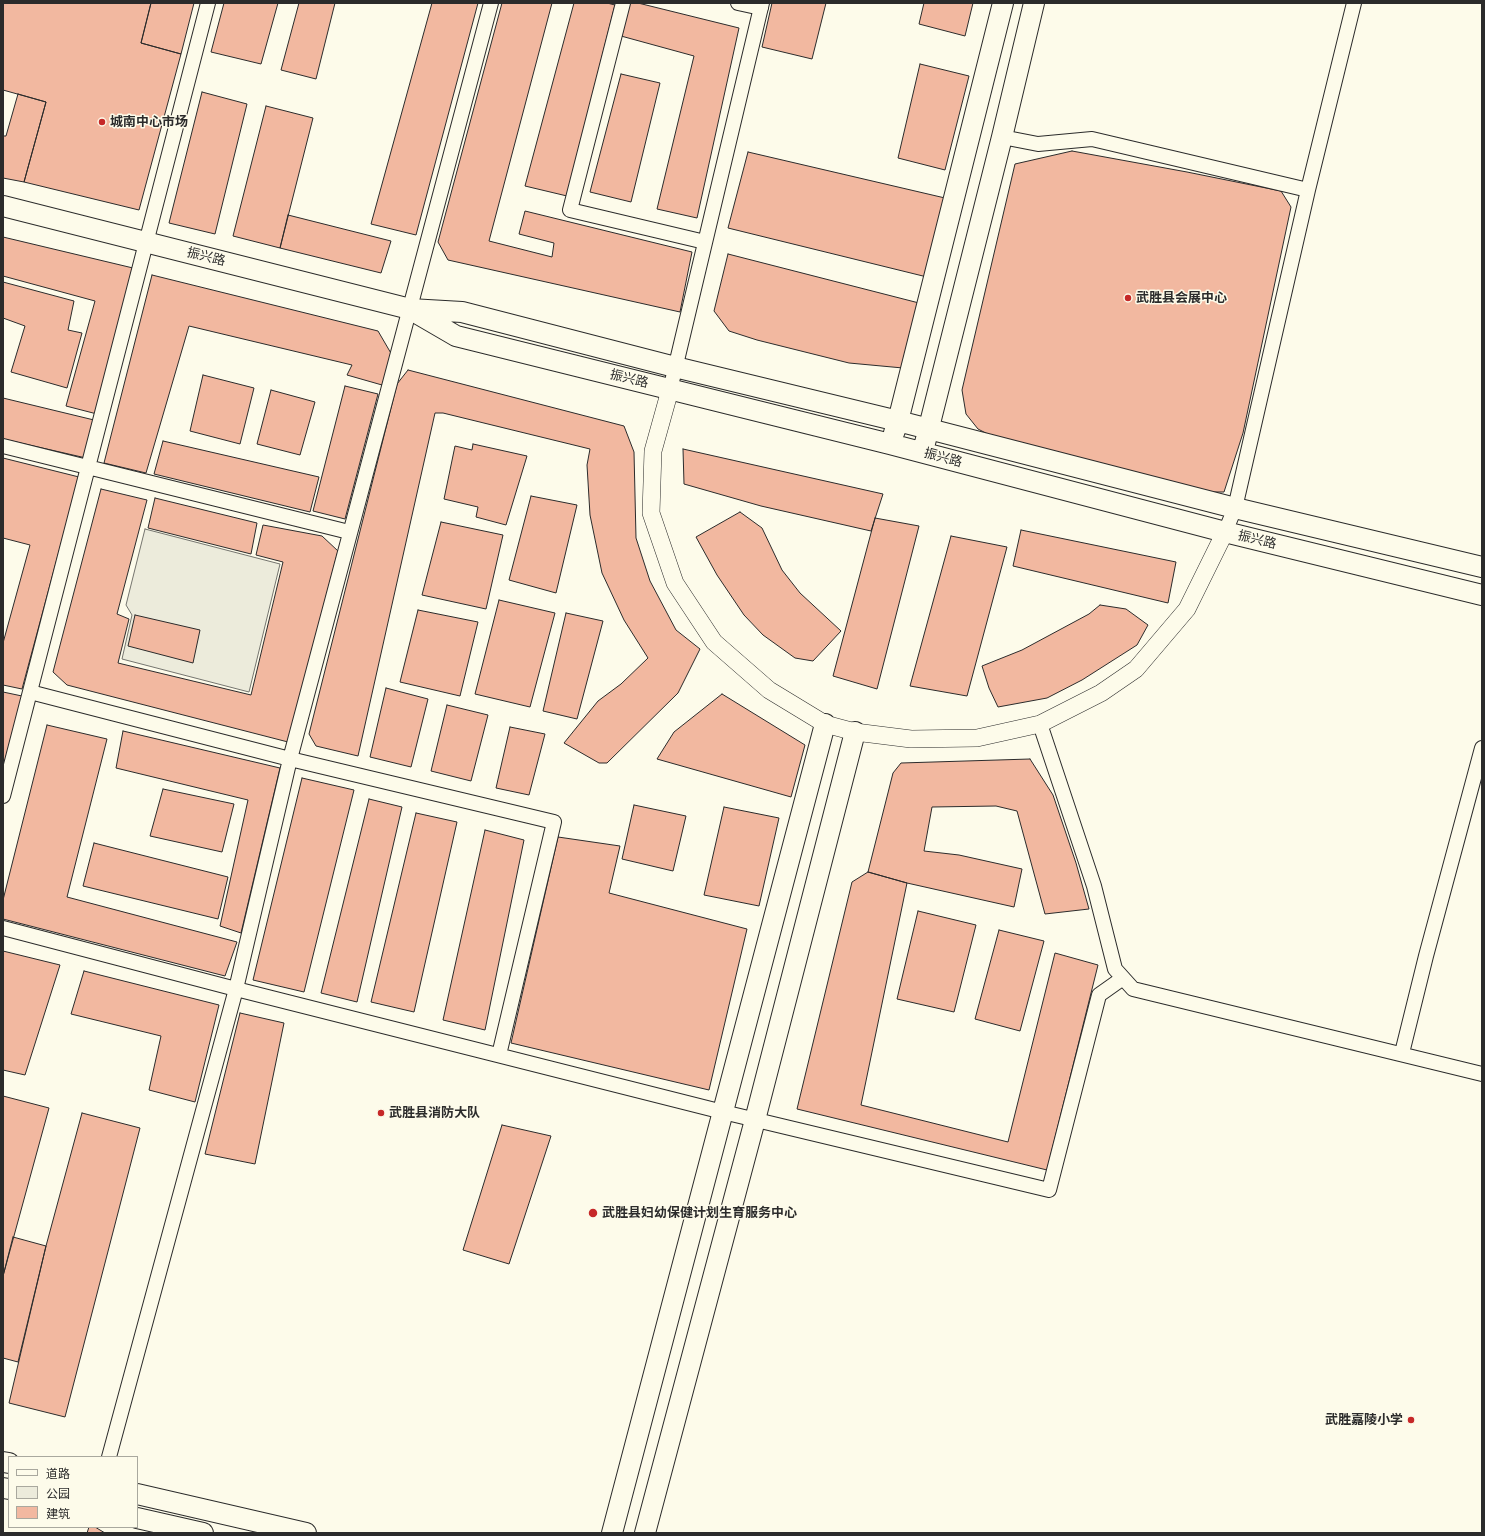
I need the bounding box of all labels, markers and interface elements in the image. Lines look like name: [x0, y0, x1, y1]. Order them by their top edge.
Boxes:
place label: 城南中心市场: [110, 114, 188, 130]
marker: 城南中心市场: [97, 117, 107, 127]
street label: 振兴路: [185, 245, 227, 269]
place label: 武胜县会展中心: [1136, 290, 1227, 306]
marker: 武胜县会展中心: [1123, 293, 1133, 303]
street label: 振兴路: [608, 367, 650, 391]
street label: 振兴路: [922, 445, 964, 471]
street label: 振兴路: [1236, 528, 1278, 552]
place label: 武胜县消防大队: [389, 1105, 480, 1121]
marker: 武胜县消防大队: [376, 1108, 386, 1118]
place label: 武胜县妇幼保健计划生育服务中心: [602, 1205, 797, 1221]
marker: 武胜县妇幼保健计划生育服务中心: [587, 1207, 599, 1219]
place label: 武胜嘉陵小学: [1325, 1412, 1403, 1428]
marker: 武胜嘉陵小学: [1406, 1415, 1416, 1425]
legend: [8, 1456, 138, 1528]
text: 道路: [46, 1467, 70, 1481]
text: 公园: [46, 1487, 70, 1501]
text: 建筑: [46, 1507, 70, 1521]

